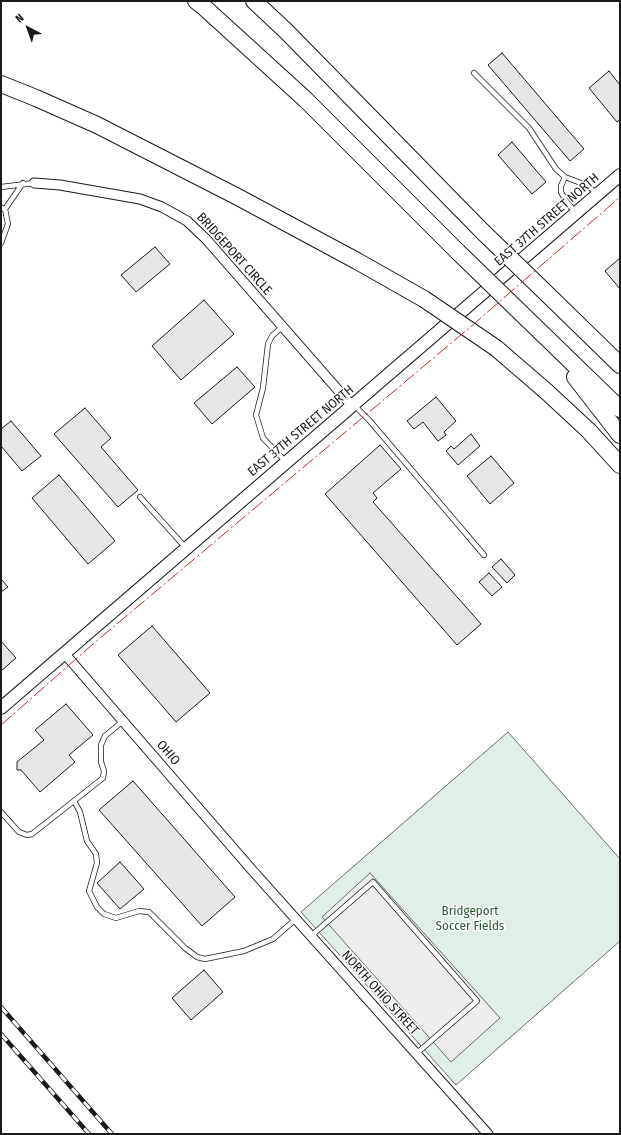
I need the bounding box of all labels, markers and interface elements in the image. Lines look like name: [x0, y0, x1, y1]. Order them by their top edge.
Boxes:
north arrow: [8, 8, 48, 48]
text: N: [13, 11, 27, 26]
street label: EAST 37TH STREET NORTH: [492, 170, 602, 270]
street label: BRIDGEPORT CIRCLE: [193, 210, 275, 298]
street label: EAST 37TH STREET NORTH: [245, 382, 357, 480]
street label: OHIO: [153, 737, 183, 769]
park label: Bridgeport Soccer Fields: [436, 903, 504, 934]
street label: NORTH OHIO STREET: [338, 948, 422, 1038]

